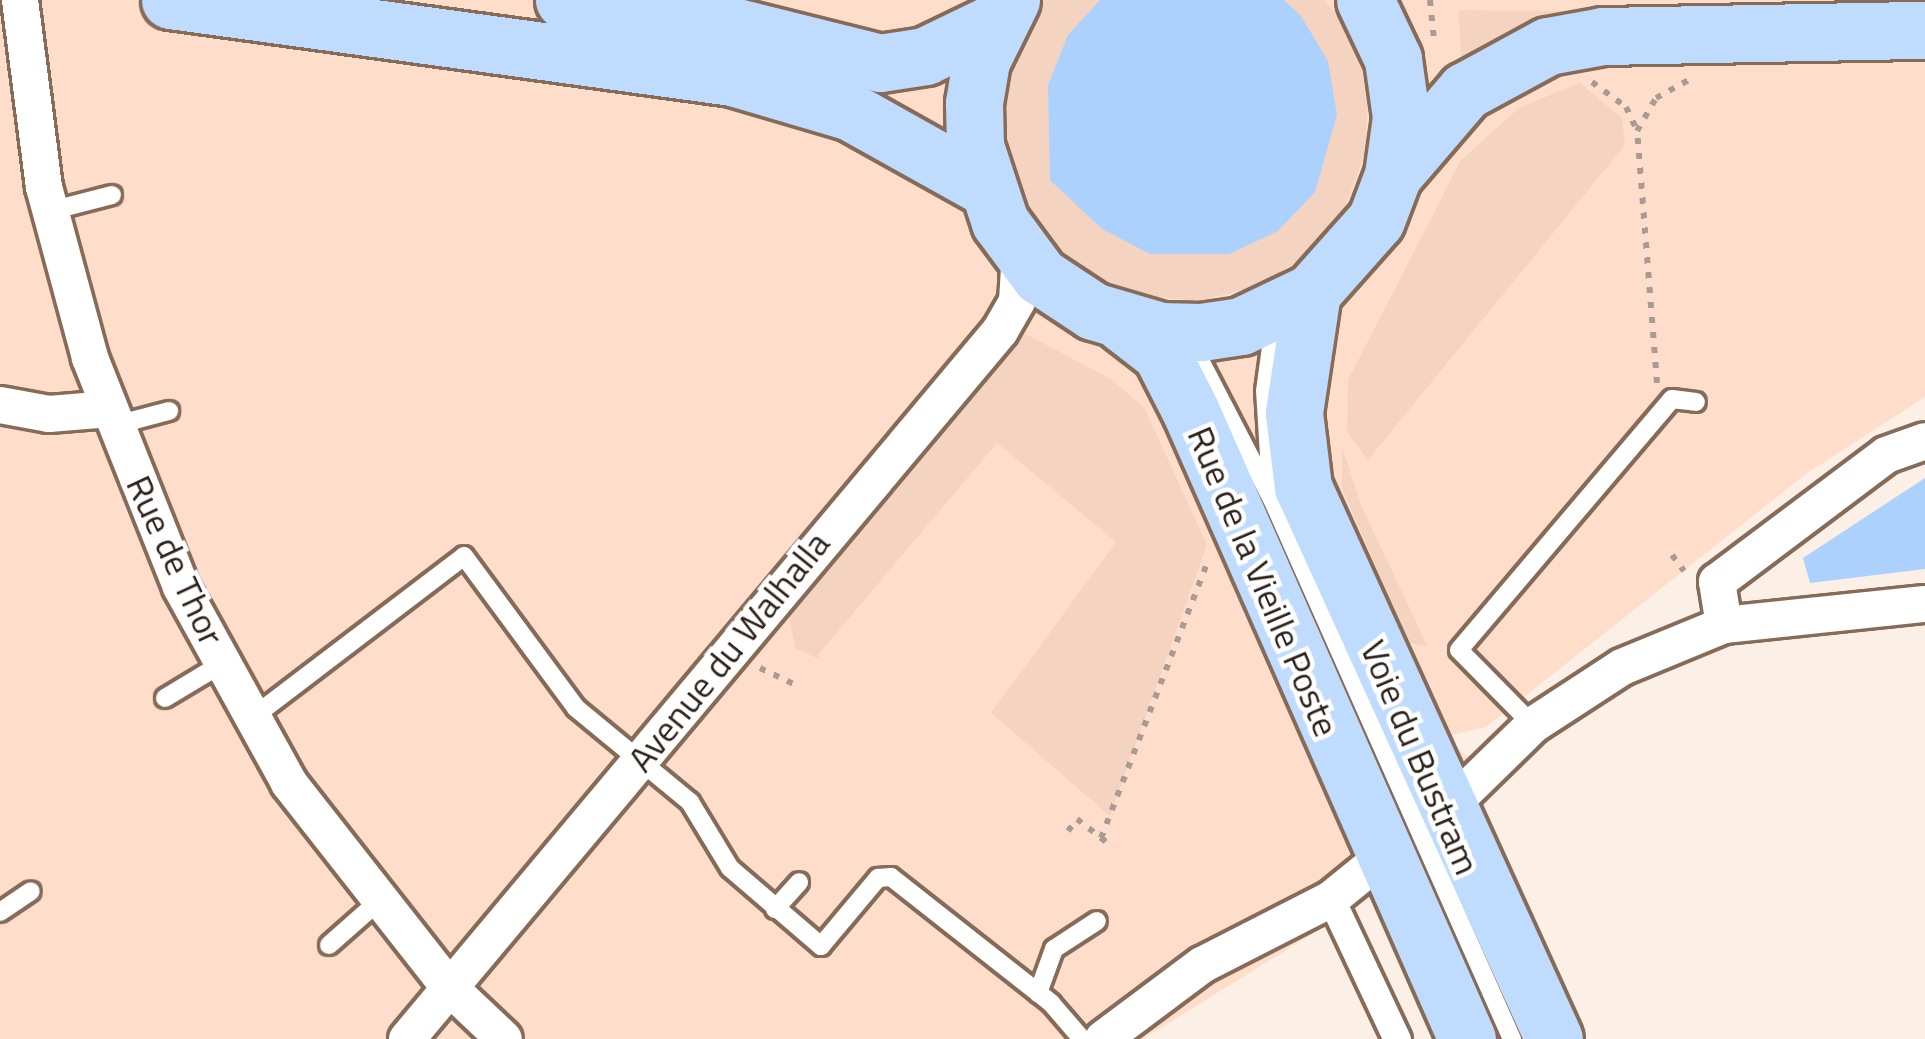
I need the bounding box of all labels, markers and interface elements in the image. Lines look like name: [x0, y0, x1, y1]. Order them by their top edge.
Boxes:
street label: Rue de la Vieille Poste: [1179, 420, 1349, 742]
street label: Rue de Thor: [118, 468, 234, 652]
street label: Avenue du Walhalla: [618, 522, 838, 780]
street label: Voie du Bustram: [1352, 633, 1490, 881]

